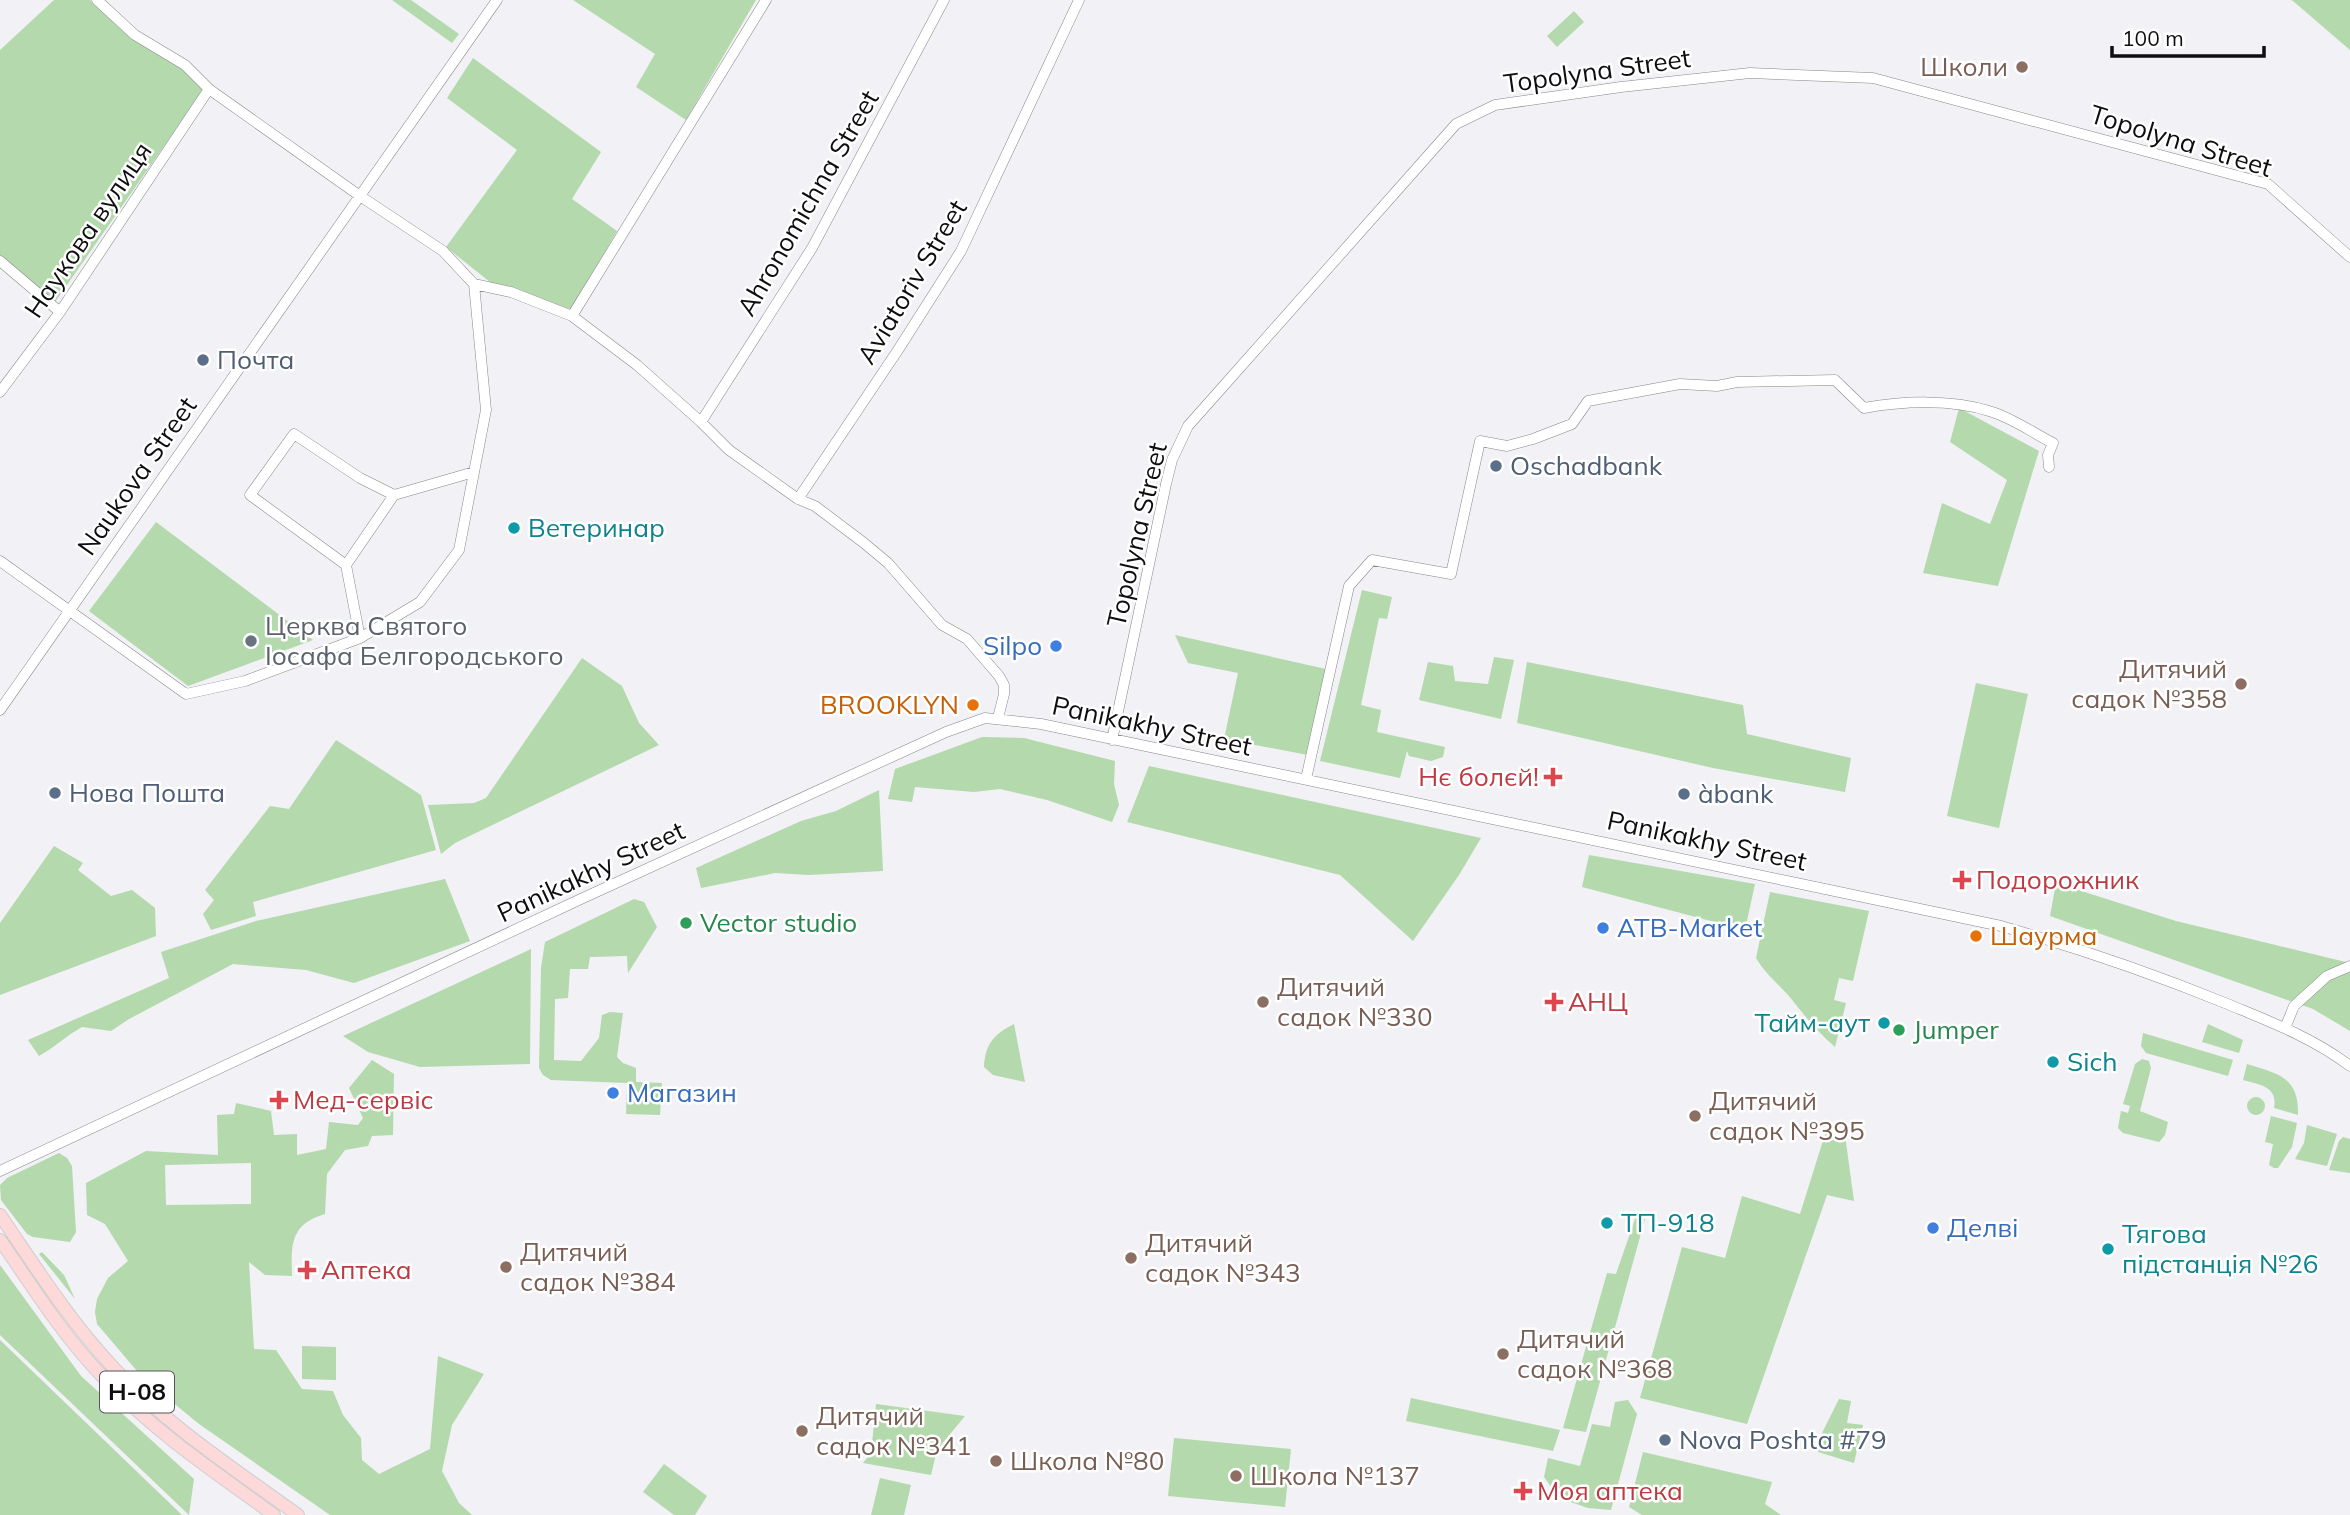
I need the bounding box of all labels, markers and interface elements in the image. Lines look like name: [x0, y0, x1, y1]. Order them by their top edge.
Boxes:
scale bar: [2112, 14, 2264, 58]
text: 100 m: [2122, 25, 2184, 51]
street label: Topolyna Street: [1501, 41, 1693, 100]
place label: Школи: [1920, 50, 2008, 83]
marker: Школи: [2014, 59, 2030, 75]
street label: Ahronomichna Street: [729, 84, 886, 322]
street label: Topolyna Street: [2086, 97, 2276, 184]
street label: Наукова вулиця: [17, 136, 159, 324]
street label: Aviatoriv Street: [850, 194, 974, 370]
place label: Почта: [217, 343, 294, 376]
marker: Почта: [195, 352, 211, 368]
street label: Naukova Street: [70, 390, 203, 561]
street label: Topolyna Street: [1099, 439, 1174, 630]
place label: Oschadbank: [1510, 449, 1663, 482]
marker: Oschadbank: [1488, 458, 1504, 474]
place label: Ветеринар: [528, 511, 665, 544]
marker: Ветеринар: [506, 520, 522, 536]
place label: Церква Святого Іосафа Белгородського: [265, 609, 564, 672]
place label: Silpo: [983, 629, 1042, 662]
marker: Церква Святого Іосафа Белгородського: [243, 633, 259, 649]
marker: Silpo: [1048, 638, 1064, 654]
place label: Дитячий садок №358: [2071, 652, 2227, 715]
marker: Дитячий садок №358: [2233, 676, 2249, 692]
place label: BROOKLYN: [820, 688, 959, 721]
street label: Panikakhy Street: [1049, 688, 1255, 763]
marker: BROOKLYN: [965, 697, 981, 713]
place label: Нє болєй!: [1418, 760, 1539, 793]
marker: Нє болєй!: [1545, 769, 1561, 785]
place label: Нова Пошта: [69, 776, 225, 809]
place label: àbank: [1698, 777, 1774, 810]
marker: Нова Пошта: [47, 785, 63, 801]
marker: àbank: [1676, 786, 1692, 802]
street label: Panikakhy Street: [1604, 803, 1810, 878]
street label: Panikakhy Street: [492, 814, 690, 929]
place label: Подорожник: [1976, 863, 2139, 896]
marker: Подорожник: [1954, 872, 1970, 888]
place label: Vector studio: [700, 906, 857, 939]
place label: ATB-Market: [1617, 911, 1762, 944]
marker: Vector studio: [678, 915, 694, 931]
place label: Шаурма: [1990, 919, 2097, 952]
marker: ATB-Market: [1595, 920, 1611, 936]
marker: Шаурма: [1968, 928, 1984, 944]
place label: Дитячий садок №330: [1277, 970, 1433, 1033]
place label: АНЦ: [1568, 985, 1628, 1018]
marker: Дитячий садок №330: [1255, 994, 1271, 1010]
marker: АНЦ: [1546, 994, 1562, 1010]
place label: Тайм-аут: [1754, 1006, 1870, 1039]
place label: Jumper: [1913, 1013, 1999, 1046]
marker: Тайм-аут: [1876, 1015, 1892, 1031]
marker: Jumper: [1891, 1022, 1907, 1038]
place label: Sich: [2067, 1045, 2118, 1078]
marker: Sich: [2045, 1054, 2061, 1070]
place label: Магазин: [627, 1076, 737, 1109]
place label: Мед-сервіс: [293, 1083, 434, 1116]
place label: Дитячий садок №395: [1709, 1084, 1865, 1147]
marker: Магазин: [605, 1085, 621, 1101]
marker: Мед-сервіс: [271, 1092, 287, 1108]
marker: Дитячий садок №395: [1687, 1108, 1703, 1124]
place label: ТП-918: [1621, 1206, 1715, 1239]
place label: Делві: [1947, 1211, 2018, 1244]
marker: ТП-918: [1599, 1215, 1615, 1231]
place label: Тягова пiдстанцiя №26: [2122, 1217, 2318, 1280]
marker: Делві: [1925, 1220, 1941, 1236]
place label: Дитячий садок №343: [1145, 1226, 1301, 1289]
place label: Дитячий садок №384: [520, 1235, 676, 1298]
marker: Тягова пiдстанцiя №26: [2100, 1241, 2116, 1257]
marker: Дитячий садок №343: [1123, 1250, 1139, 1266]
place label: Аптека: [321, 1253, 412, 1286]
marker: Дитячий садок №384: [498, 1259, 514, 1275]
marker: Аптека: [299, 1262, 315, 1278]
place label: Дитячий садок №368: [1517, 1322, 1673, 1385]
marker: Дитячий садок №368: [1495, 1346, 1511, 1362]
road number: Н-08: [100, 1372, 174, 1412]
place label: Дитячий садок №341: [816, 1399, 972, 1462]
marker: Дитячий садок №341: [794, 1423, 810, 1439]
place label: Nova Poshta #79: [1679, 1423, 1887, 1456]
marker: Nova Poshta #79: [1657, 1432, 1673, 1448]
place label: Школа №80: [1010, 1444, 1164, 1477]
marker: Школа №80: [988, 1453, 1004, 1469]
place label: Школа №137: [1250, 1459, 1420, 1492]
marker: Школа №137: [1228, 1468, 1244, 1484]
place label: Моя аптека: [1537, 1474, 1683, 1507]
marker: Моя аптека: [1515, 1483, 1531, 1499]

